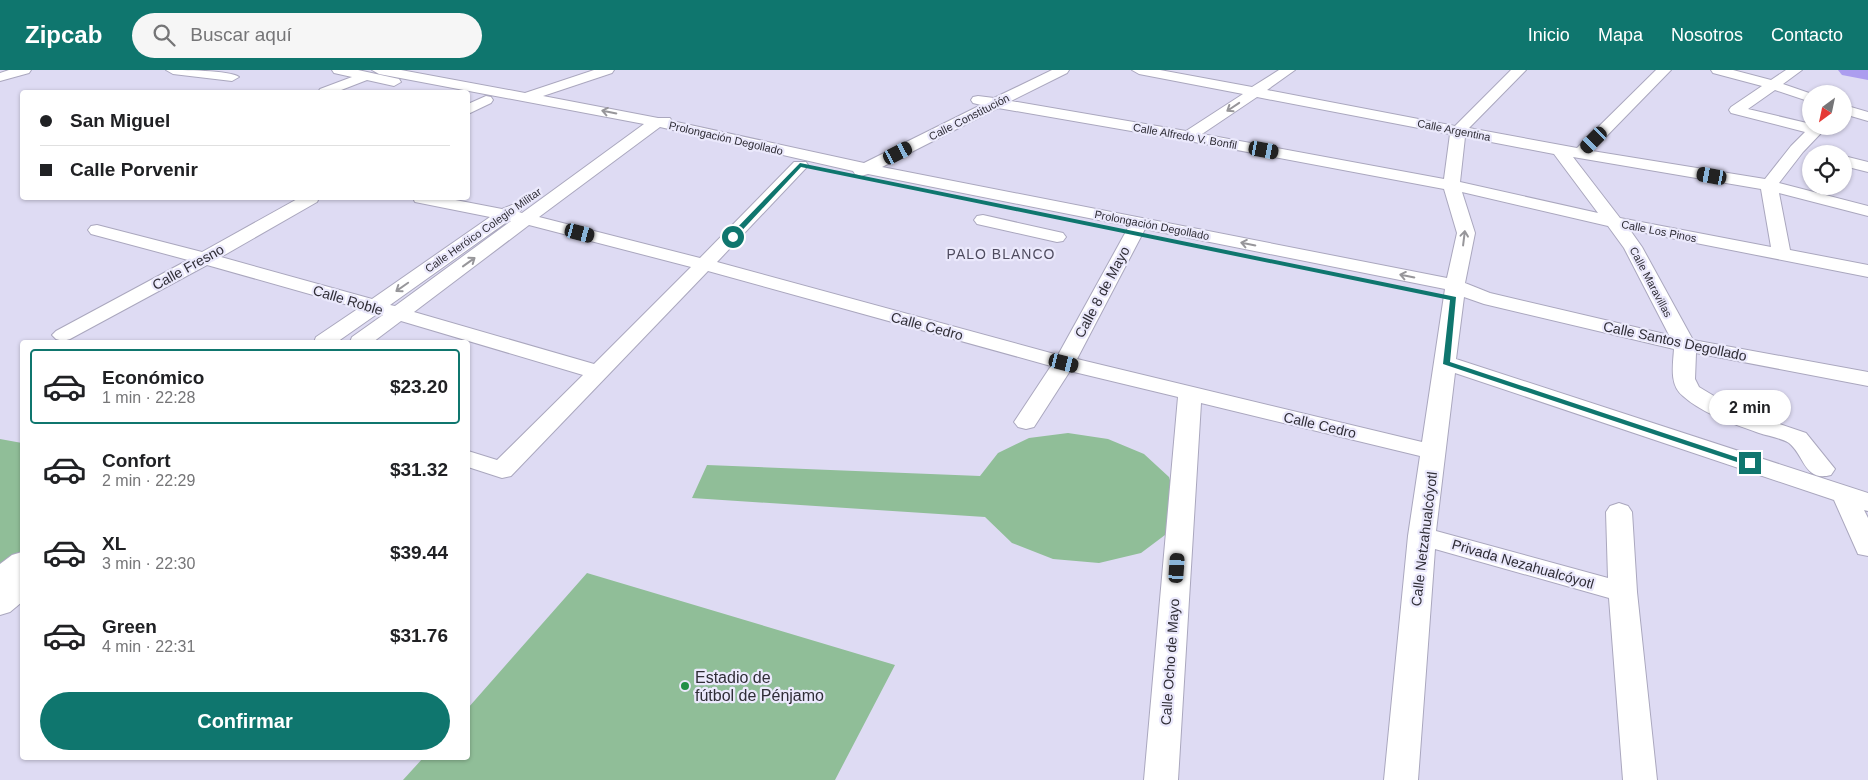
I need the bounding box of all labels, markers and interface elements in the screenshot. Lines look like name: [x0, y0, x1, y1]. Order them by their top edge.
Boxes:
search box: [132, 13, 482, 58]
text: Zipcab: [25, 21, 102, 48]
icon: search: [150, 21, 178, 49]
text: Buscar aquí: [190, 24, 292, 45]
text: Inicio: [1528, 25, 1570, 45]
text: Mapa: [1598, 25, 1643, 45]
text: Nosotros: [1671, 25, 1743, 45]
text: Contacto: [1771, 25, 1843, 45]
north arrow: [1802, 85, 1852, 135]
map controls: [1802, 85, 1852, 195]
street label: Calle Constitución: [927, 92, 1011, 142]
one-way arrow: [1227, 102, 1241, 112]
one-way arrow: [601, 107, 617, 117]
text: San Miguel: [70, 110, 170, 131]
street label: Calle Argentina: [1416, 117, 1493, 143]
street label: Prolongación Degollado: [668, 119, 784, 157]
street label: Calle Alfredo V. Bonfil: [1132, 121, 1238, 151]
car: [1578, 124, 1609, 156]
car: [881, 140, 914, 166]
car: [1247, 140, 1280, 160]
button: locate: [1802, 145, 1852, 195]
text: Calle Porvenir: [70, 159, 198, 180]
car: [1695, 166, 1728, 186]
street label: Calle Heróico Colegio Militar: [423, 185, 544, 275]
street label: Prolongación Degollado: [1094, 208, 1210, 242]
street label: Calle Los Pinos: [1620, 218, 1698, 244]
car: [563, 222, 596, 244]
route start: [722, 226, 744, 248]
one-way arrow: [1460, 231, 1470, 247]
one-way arrow: [1240, 238, 1256, 248]
street label: Calle Fresno: [149, 241, 227, 293]
street label: Calle 8 de Mayo: [1071, 243, 1133, 340]
street label: Calle Maravillas: [1627, 245, 1675, 320]
district label: PALO BLANCO: [947, 246, 1055, 262]
one-way arrow: [462, 256, 475, 267]
one-way arrow: [1400, 271, 1416, 280]
street label: Calle Roble: [311, 282, 385, 318]
one-way arrow: [395, 282, 409, 292]
street label: Calle Cedro: [889, 309, 965, 343]
street label: Calle Santos Degollado: [1602, 318, 1748, 364]
car: [1047, 352, 1080, 374]
icon: car: [42, 364, 87, 409]
text: Económico: [102, 367, 204, 388]
text: $23.20: [390, 376, 448, 397]
text: 1 min · 22:28: [102, 389, 195, 406]
callout: 2 min: [1709, 390, 1791, 426]
text: 2 min: [1729, 399, 1771, 416]
street label: Calle Cedro: [1282, 409, 1358, 441]
icon: car: [42, 447, 87, 492]
text: Confort: [102, 450, 171, 471]
route end: [1739, 452, 1761, 474]
text: $31.32: [390, 459, 448, 480]
street label: Calle Netzahualcóyotl: [1408, 471, 1440, 607]
text: 2 min · 22:29: [102, 472, 195, 489]
icon: car: [42, 530, 87, 575]
text: XL: [102, 533, 126, 554]
street label: Privada Nezahualcóyotl: [1450, 536, 1596, 592]
text: $39.44: [390, 542, 448, 563]
car: [1168, 553, 1185, 583]
text: 3 min · 22:30: [102, 555, 195, 572]
street label: Calle Ocho de Mayo: [1158, 598, 1182, 726]
icon: car: [42, 613, 87, 658]
text: Green: [102, 616, 157, 637]
text: $31.76: [390, 625, 448, 646]
text: 4 min · 22:31: [102, 638, 195, 655]
place label: Estadio de fútbol de Pénjamo: [695, 669, 824, 704]
marker: Estadio de fútbol de Pénjamo: [679, 680, 691, 692]
button: Confirmar: [40, 692, 450, 750]

